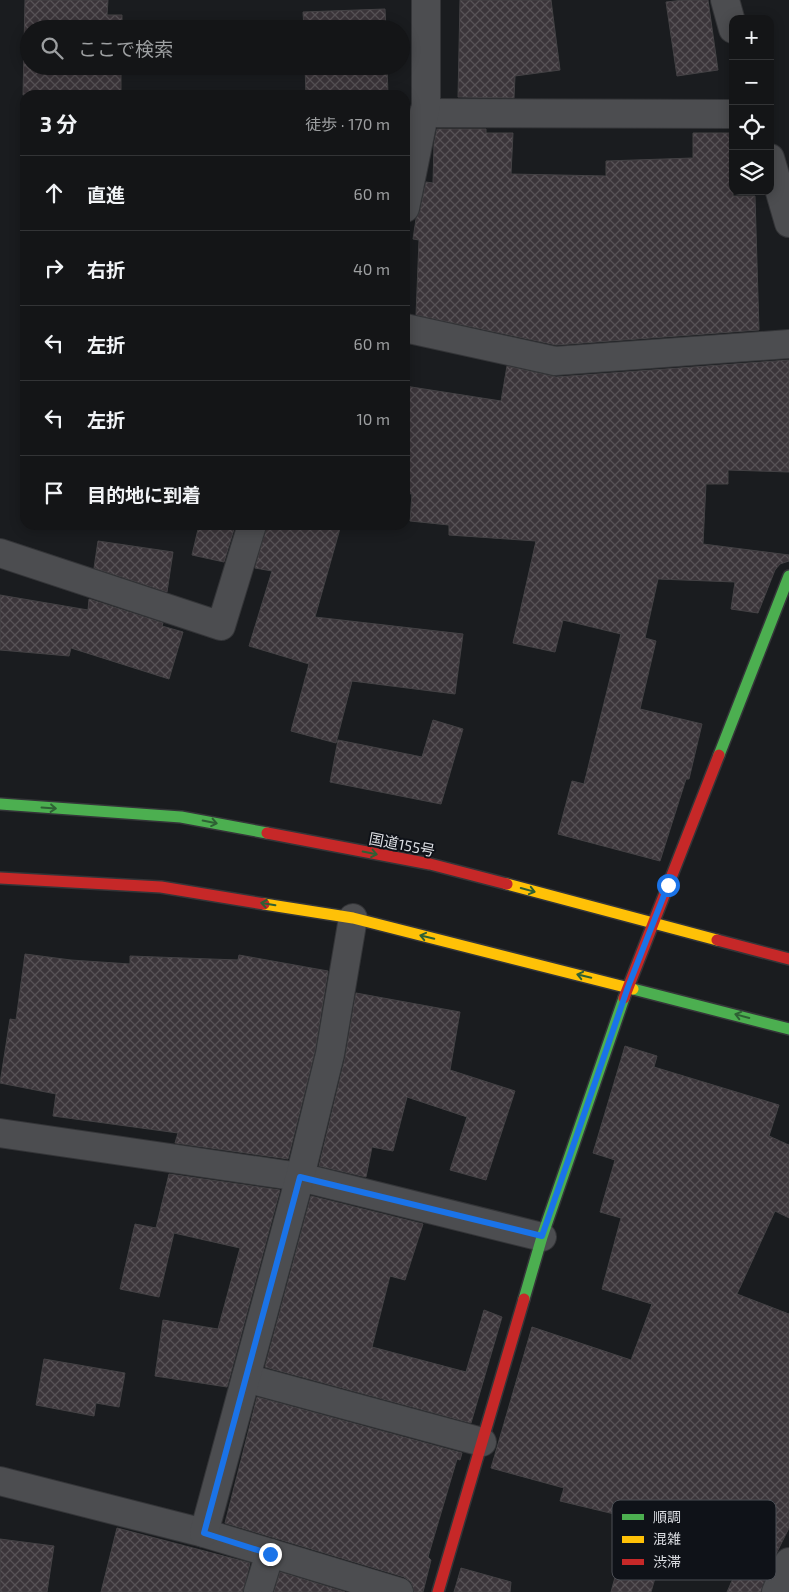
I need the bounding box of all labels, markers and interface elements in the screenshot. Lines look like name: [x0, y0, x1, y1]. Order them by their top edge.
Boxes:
map controls: [729, 15, 774, 195]
button: +: [729, 15, 774, 60]
search box: [20, 20, 410, 75]
icon: search: [38, 34, 66, 62]
text: ここで検索: [78, 37, 173, 60]
button: −: [729, 60, 774, 105]
button: locate: [729, 105, 774, 150]
text: 3 分: [40, 111, 77, 136]
text: 徒歩 · 170 m: [305, 114, 390, 133]
button: layers: [729, 150, 774, 195]
icon: ahead: [40, 179, 68, 207]
text: 直進: [87, 183, 125, 206]
text: 60 m: [354, 184, 390, 203]
icon: right: [40, 254, 68, 282]
text: 右折: [87, 258, 125, 281]
text: 40 m: [353, 259, 390, 278]
icon: left: [40, 329, 68, 357]
text: 左折: [87, 333, 125, 356]
text: 60 m: [354, 334, 390, 353]
icon: left: [40, 404, 68, 432]
text: 左折: [87, 408, 125, 431]
text: 10 m: [356, 409, 390, 428]
icon: arrive: [40, 479, 68, 507]
text: 目的地に到着: [87, 483, 201, 506]
one-way arrow: [40, 803, 56, 812]
one-way arrow: [202, 818, 218, 828]
street label: 国道155号: [367, 829, 437, 859]
one-way arrow: [362, 848, 378, 858]
route start: [657, 874, 680, 897]
one-way arrow: [520, 886, 536, 895]
one-way arrow: [260, 899, 276, 909]
one-way arrow: [419, 932, 435, 941]
one-way arrow: [577, 971, 593, 980]
one-way arrow: [734, 1011, 750, 1021]
legend: [612, 1500, 776, 1580]
text: 順調: [653, 1508, 681, 1525]
text: 混雑: [653, 1530, 681, 1547]
route end: [259, 1543, 282, 1566]
text: 渋滞: [653, 1553, 681, 1570]

